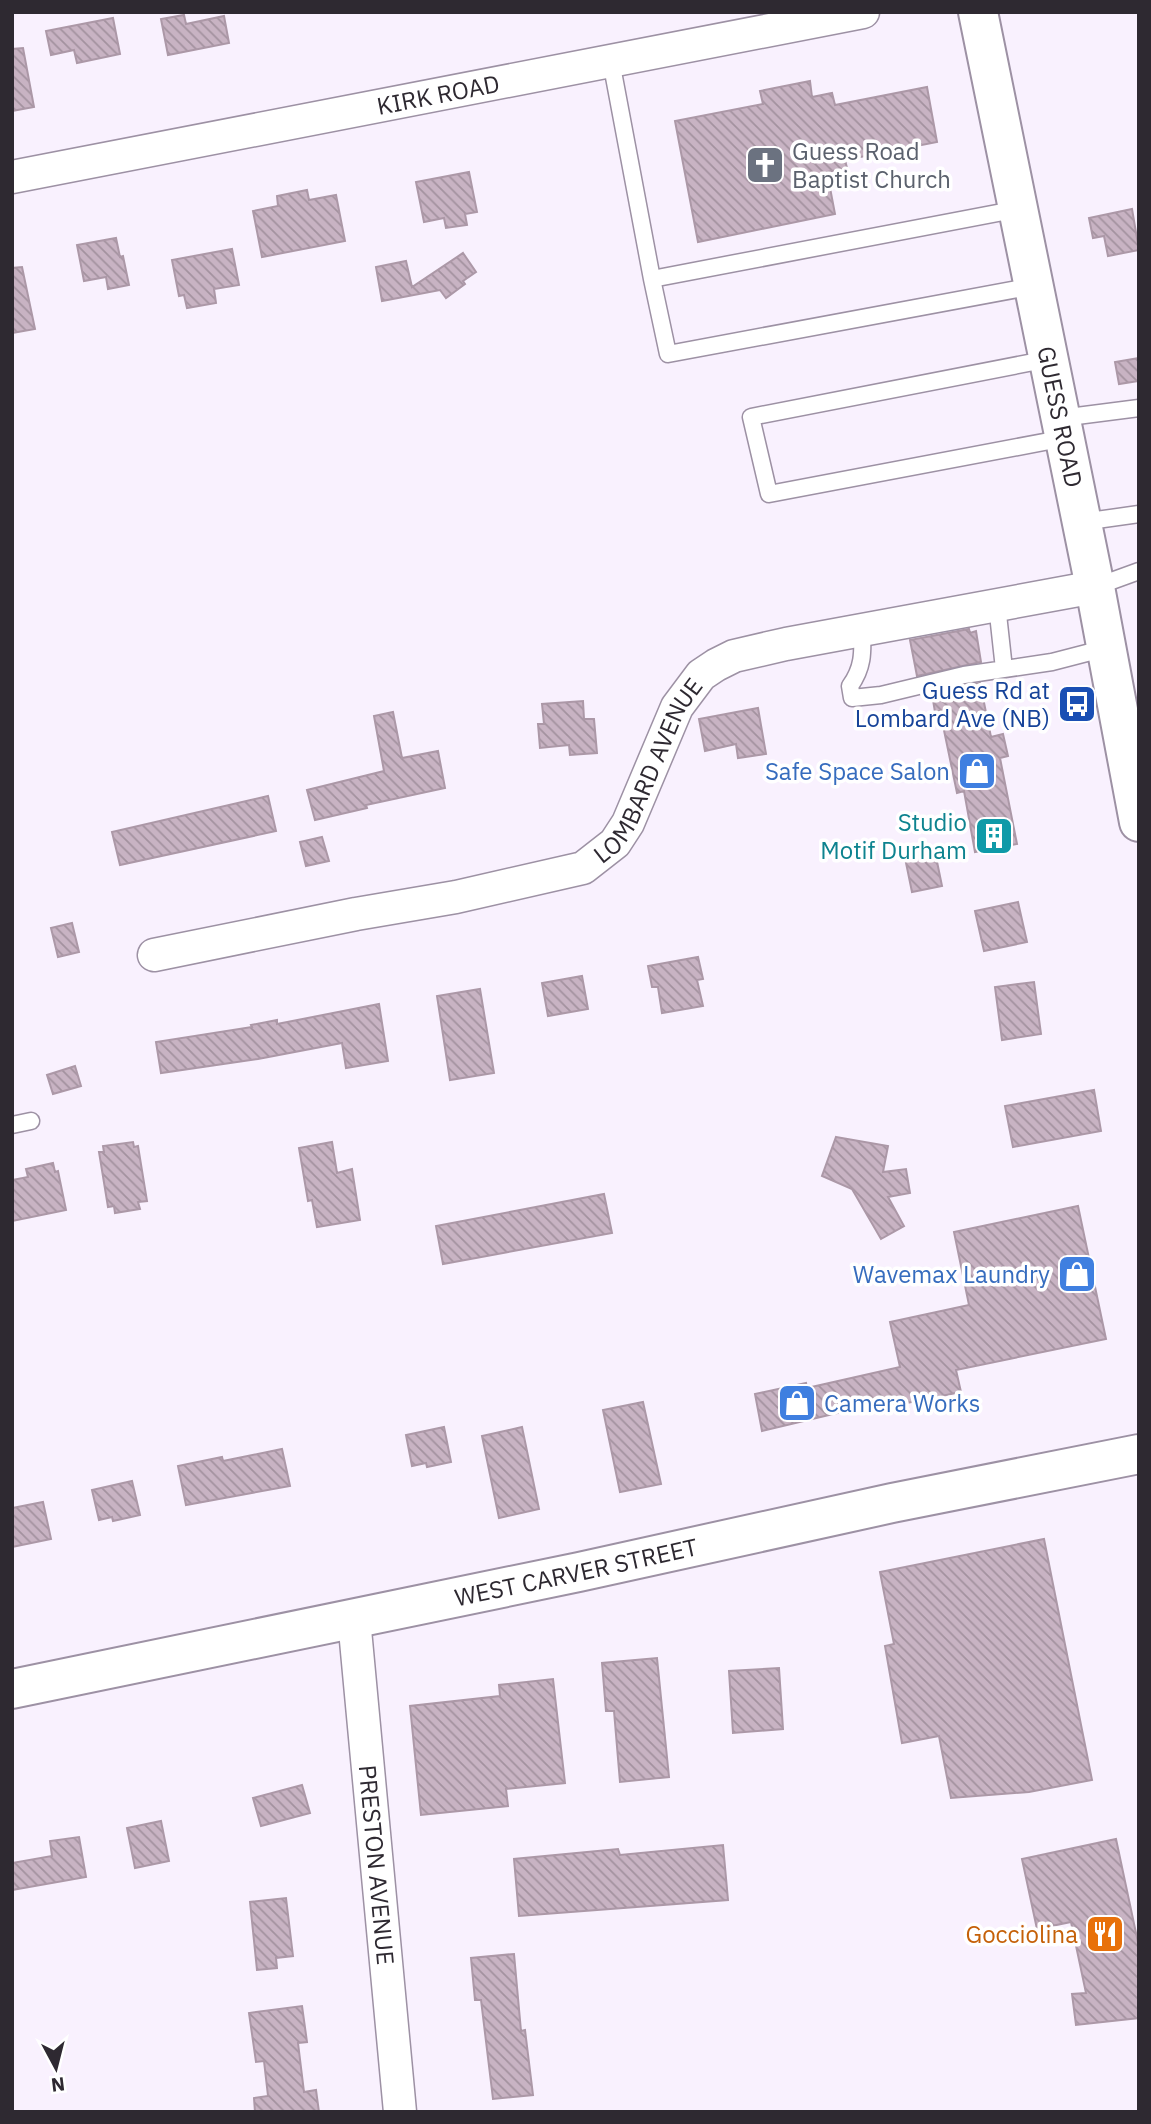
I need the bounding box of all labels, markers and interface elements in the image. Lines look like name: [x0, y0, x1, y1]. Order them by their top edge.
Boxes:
street label: KIRK ROAD: [374, 67, 502, 122]
place label: Guess Road Baptist Church: [792, 135, 951, 195]
church icon: Guess Road Baptist Church: [744, 144, 786, 186]
street label: GUESS ROAD: [1030, 343, 1090, 490]
street label: LOMBARD AVENUE: [587, 671, 709, 870]
place label: Guess Rd at Lombard Ave (NB): [855, 674, 1050, 734]
bus stop icon: Guess Rd at Lombard Ave (NB): [1056, 683, 1098, 725]
shop icon: Safe Space Salon: [956, 750, 998, 792]
place label: Safe Space Salon: [765, 755, 950, 787]
place label: Studio Motif Durham: [820, 806, 967, 866]
building icon: Studio Motif Durham: [973, 815, 1015, 857]
shop icon: Wavemax Laundry: [1056, 1253, 1098, 1295]
place label: Wavemax Laundry: [853, 1258, 1050, 1290]
shop icon: Camera Works: [776, 1382, 818, 1424]
place label: Camera Works: [824, 1387, 980, 1419]
street label: WEST CARVER STREET: [452, 1530, 701, 1613]
street label: PRESTON AVENUE: [352, 1764, 402, 1966]
restaurant icon: Gocciolina: [1084, 1913, 1126, 1955]
place label: Gocciolina: [965, 1918, 1078, 1950]
north arrow: [21, 2033, 91, 2103]
text: N: [50, 2072, 66, 2098]

